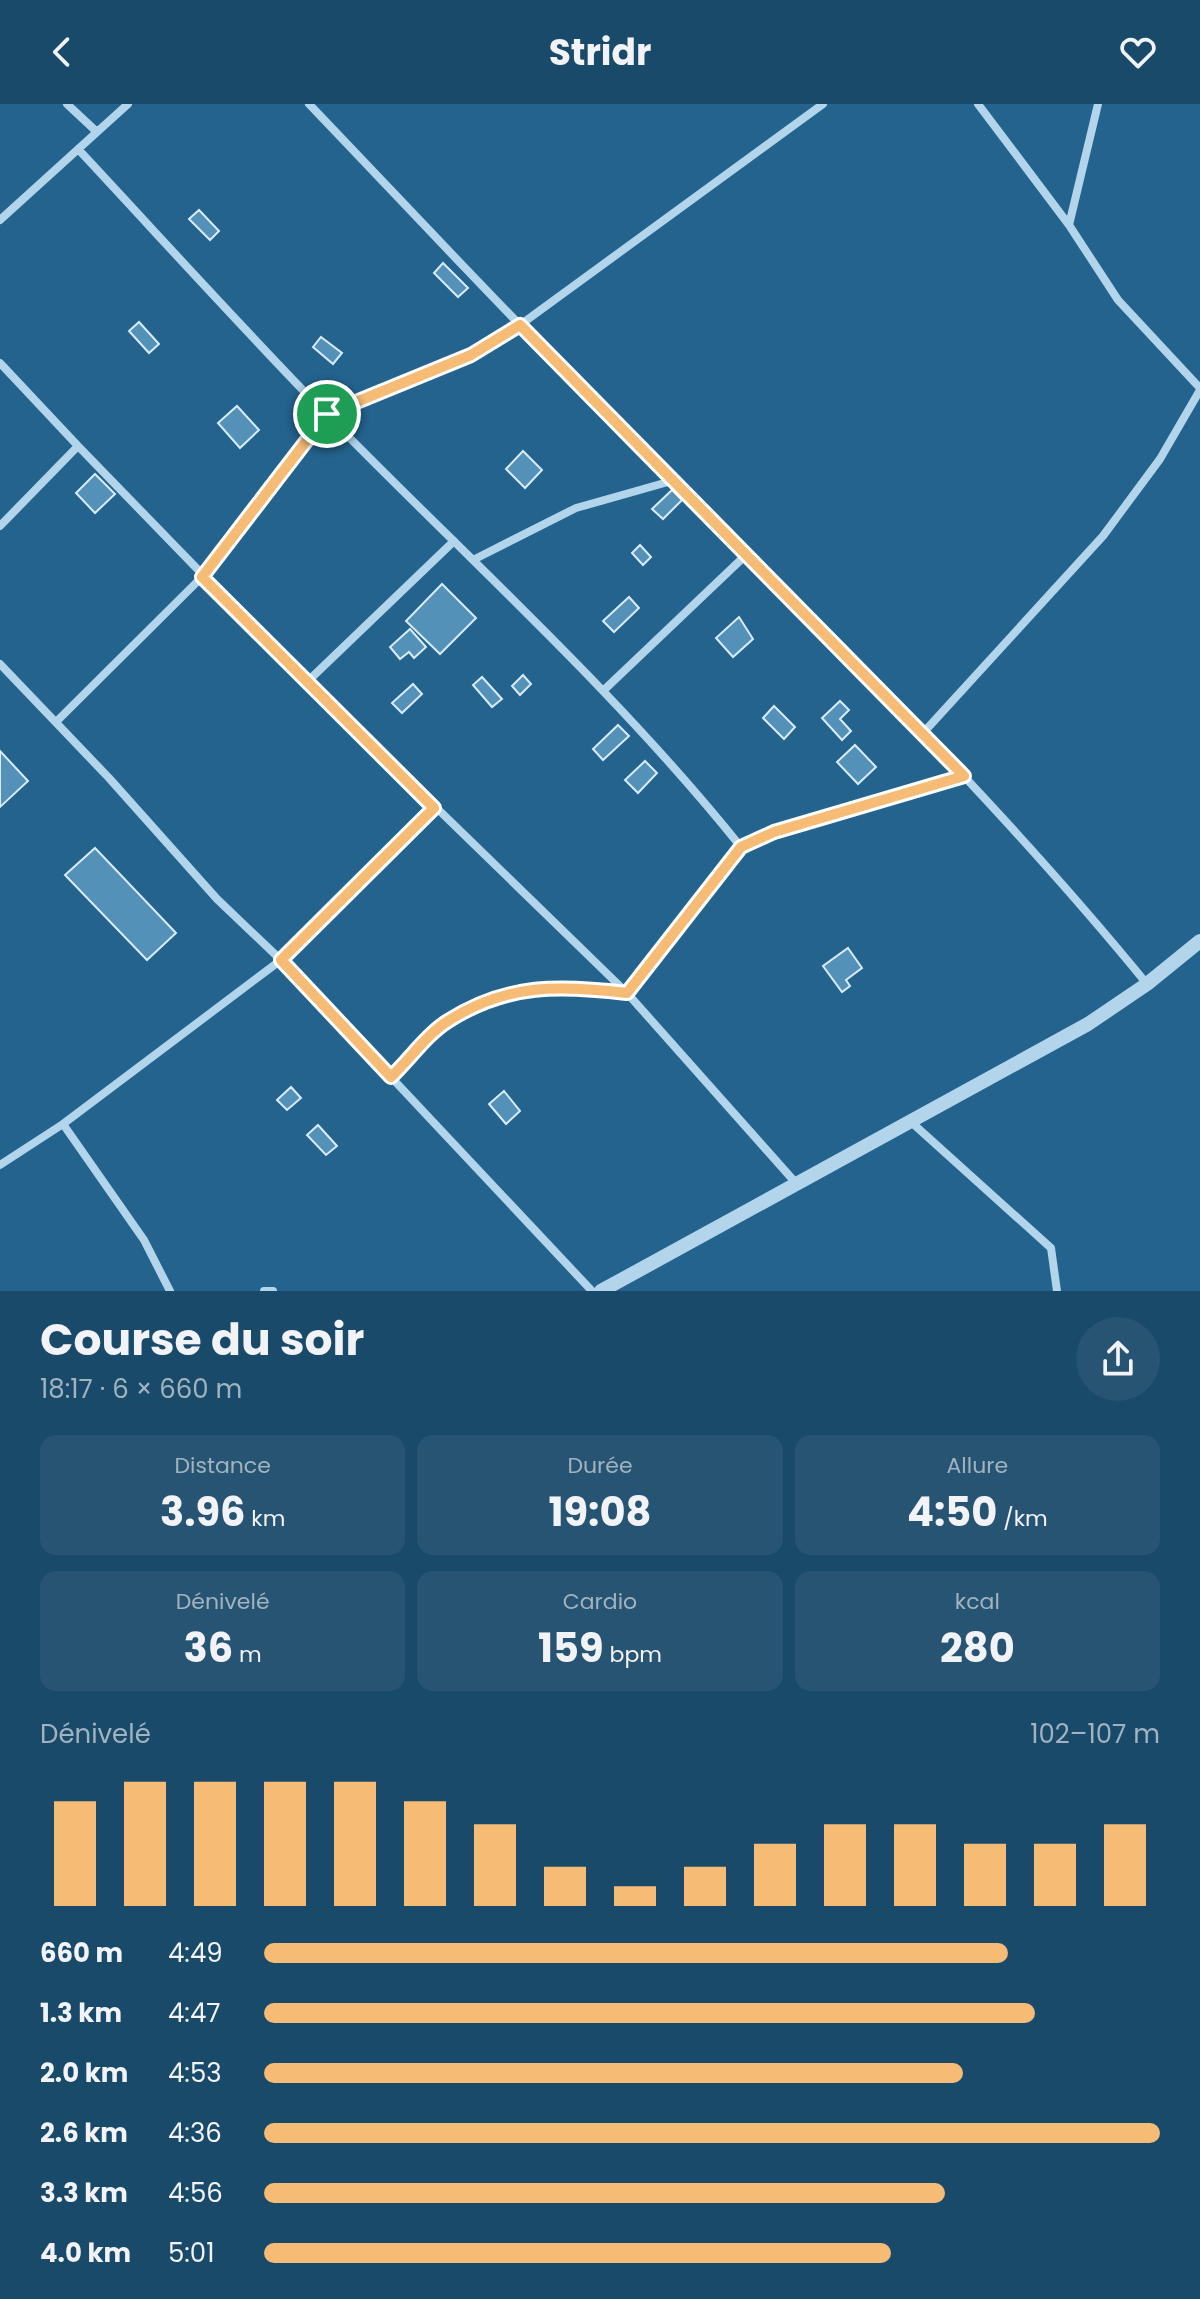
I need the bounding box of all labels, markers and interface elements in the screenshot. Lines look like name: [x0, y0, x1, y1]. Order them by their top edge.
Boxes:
text: Stridr: [549, 27, 651, 78]
icon: back: [40, 30, 84, 74]
icon: heart: [1116, 30, 1160, 74]
pin: [293, 380, 361, 448]
icon: arrive: [305, 392, 349, 436]
text: Course du soir: [40, 1309, 364, 1370]
button: share: [1076, 1317, 1160, 1401]
text: 18:17 · 6 × 660 m: [40, 1371, 242, 1407]
text: Distance: [174, 1450, 271, 1481]
text: Durée: [567, 1450, 633, 1481]
text: Allure: [947, 1450, 1008, 1481]
text: 3.96: [160, 1484, 246, 1540]
text: 19:08: [548, 1484, 651, 1540]
text: 4:50: [907, 1484, 997, 1540]
text: km: [246, 1503, 285, 1534]
text: /km: [997, 1503, 1048, 1534]
text: Dénivelé: [176, 1586, 270, 1617]
text: Cardio: [563, 1586, 637, 1617]
text: kcal: [955, 1586, 1000, 1617]
text: 36: [184, 1620, 233, 1676]
text: 159: [538, 1620, 604, 1676]
text: 280: [940, 1620, 1015, 1676]
text: m: [233, 1639, 262, 1670]
text: bpm: [604, 1639, 662, 1670]
text: Dénivelé: [40, 1716, 151, 1752]
text: 102–107 m: [1030, 1716, 1160, 1752]
text: 660 m: [40, 1935, 123, 1971]
text: 4:49: [168, 1935, 223, 1971]
text: 1.3 km: [40, 1995, 122, 2031]
text: 4:47: [168, 1995, 220, 2031]
text: 2.0 km: [40, 2055, 128, 2091]
text: 4:53: [168, 2055, 222, 2091]
text: 2.6 km: [40, 2115, 128, 2151]
text: 4:36: [168, 2115, 222, 2151]
text: 3.3 km: [40, 2175, 128, 2211]
text: 4:56: [168, 2175, 223, 2211]
text: 4.0 km: [40, 2235, 131, 2271]
text: 5:01: [168, 2235, 215, 2271]

